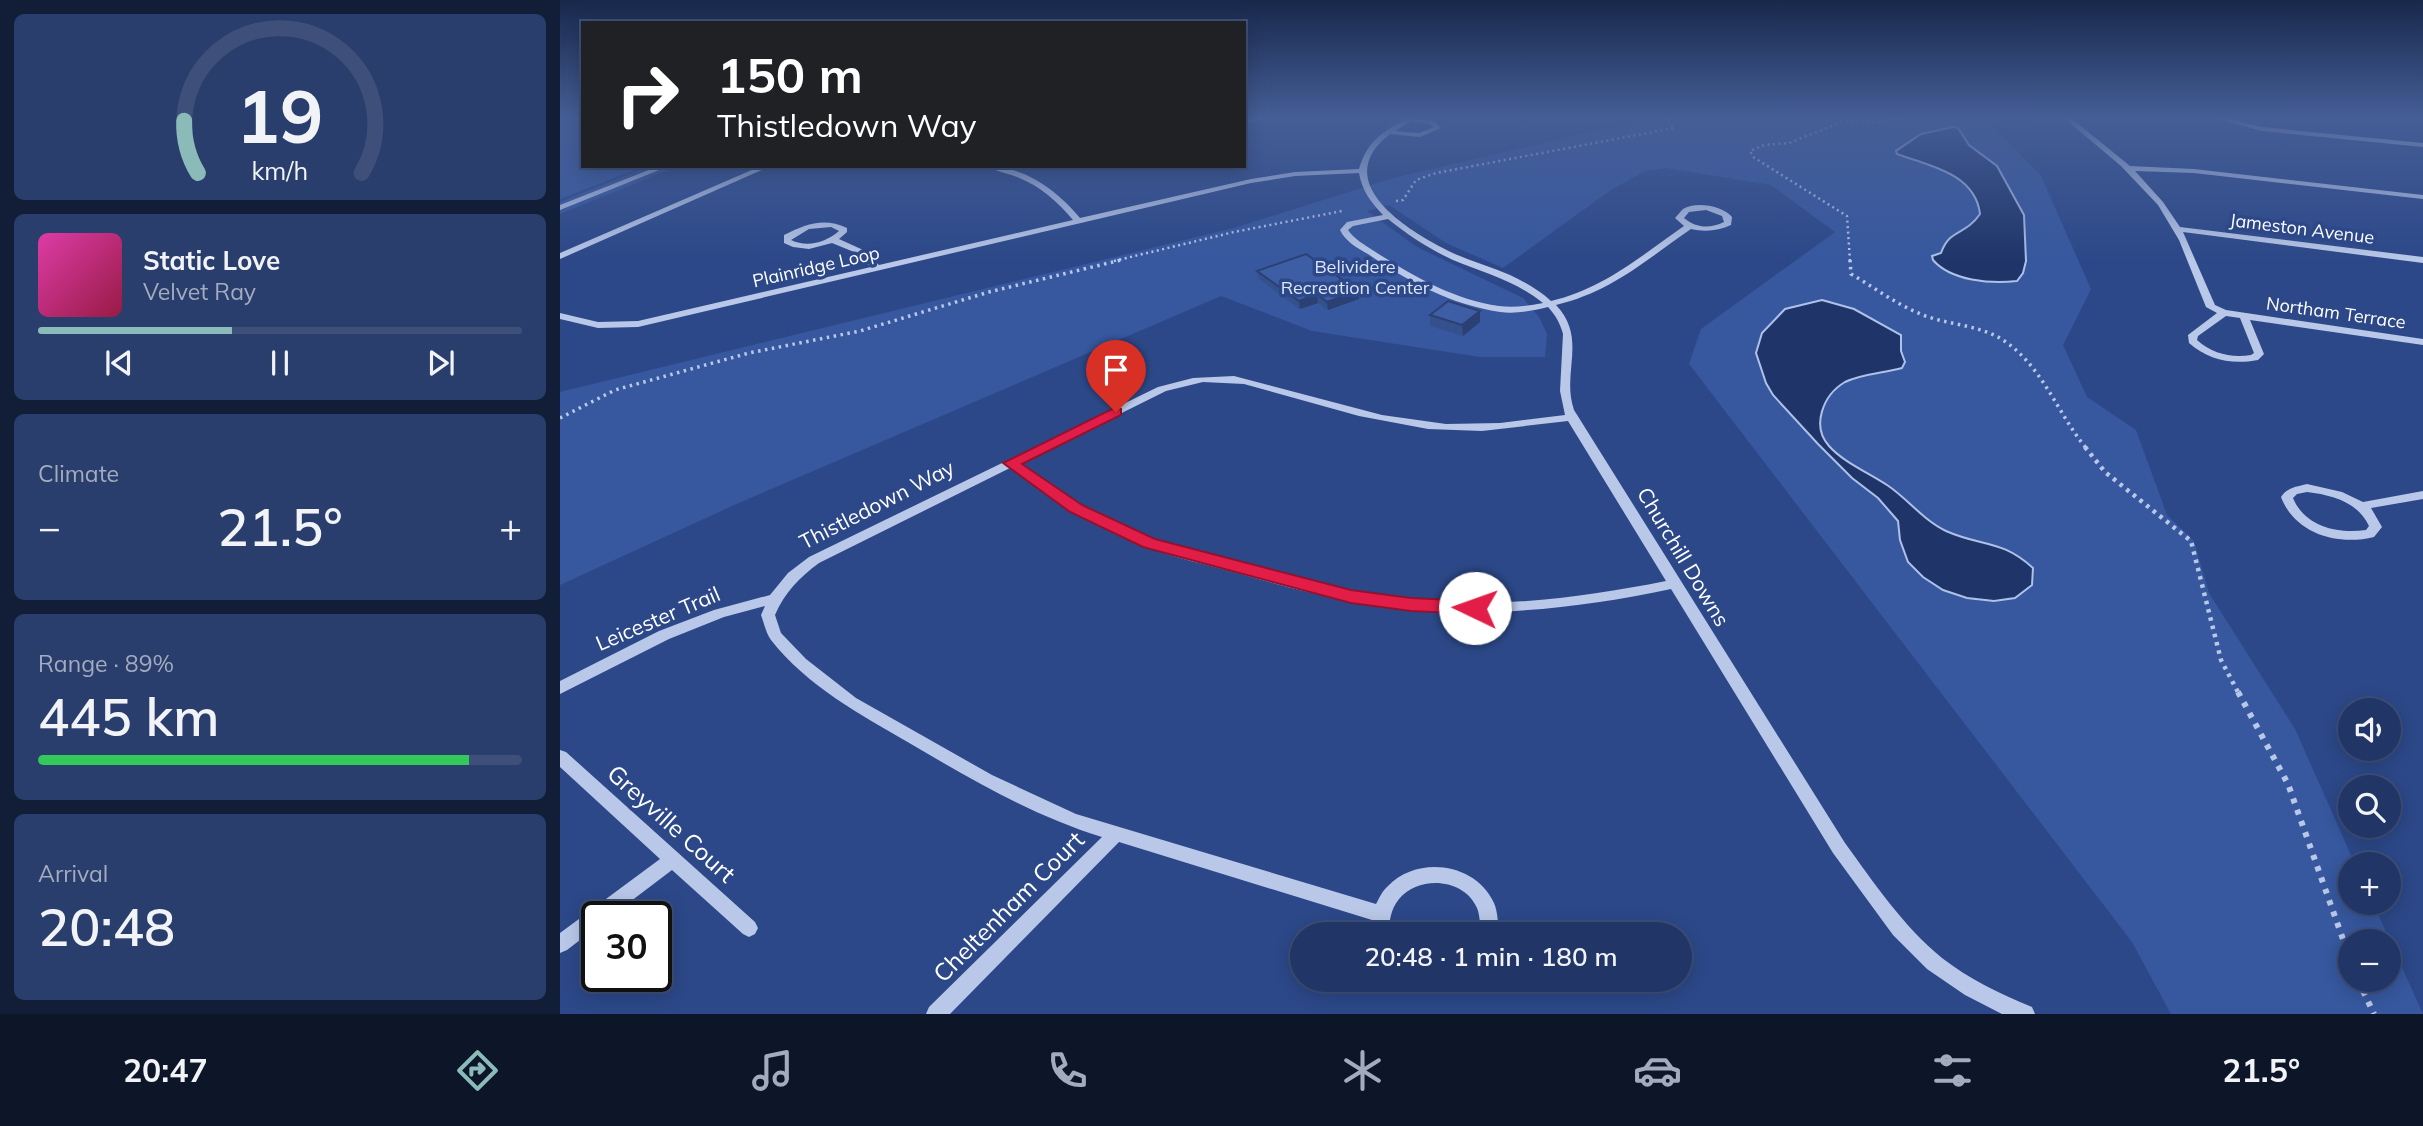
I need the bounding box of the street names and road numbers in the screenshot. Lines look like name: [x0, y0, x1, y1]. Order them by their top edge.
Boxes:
street label: Jameston Avenue: [2228, 208, 2376, 249]
street label: Plainridge Loop: [750, 241, 882, 292]
street label: Northam Terrace: [2265, 291, 2407, 334]
street label: Thistledown Way: [795, 454, 958, 554]
street label: Churchill Downs: [1632, 482, 1736, 631]
street label: Leicester Trail: [591, 580, 724, 656]
street label: Greyville Court: [601, 758, 742, 889]
street label: Cheltenham Court: [927, 825, 1090, 988]

